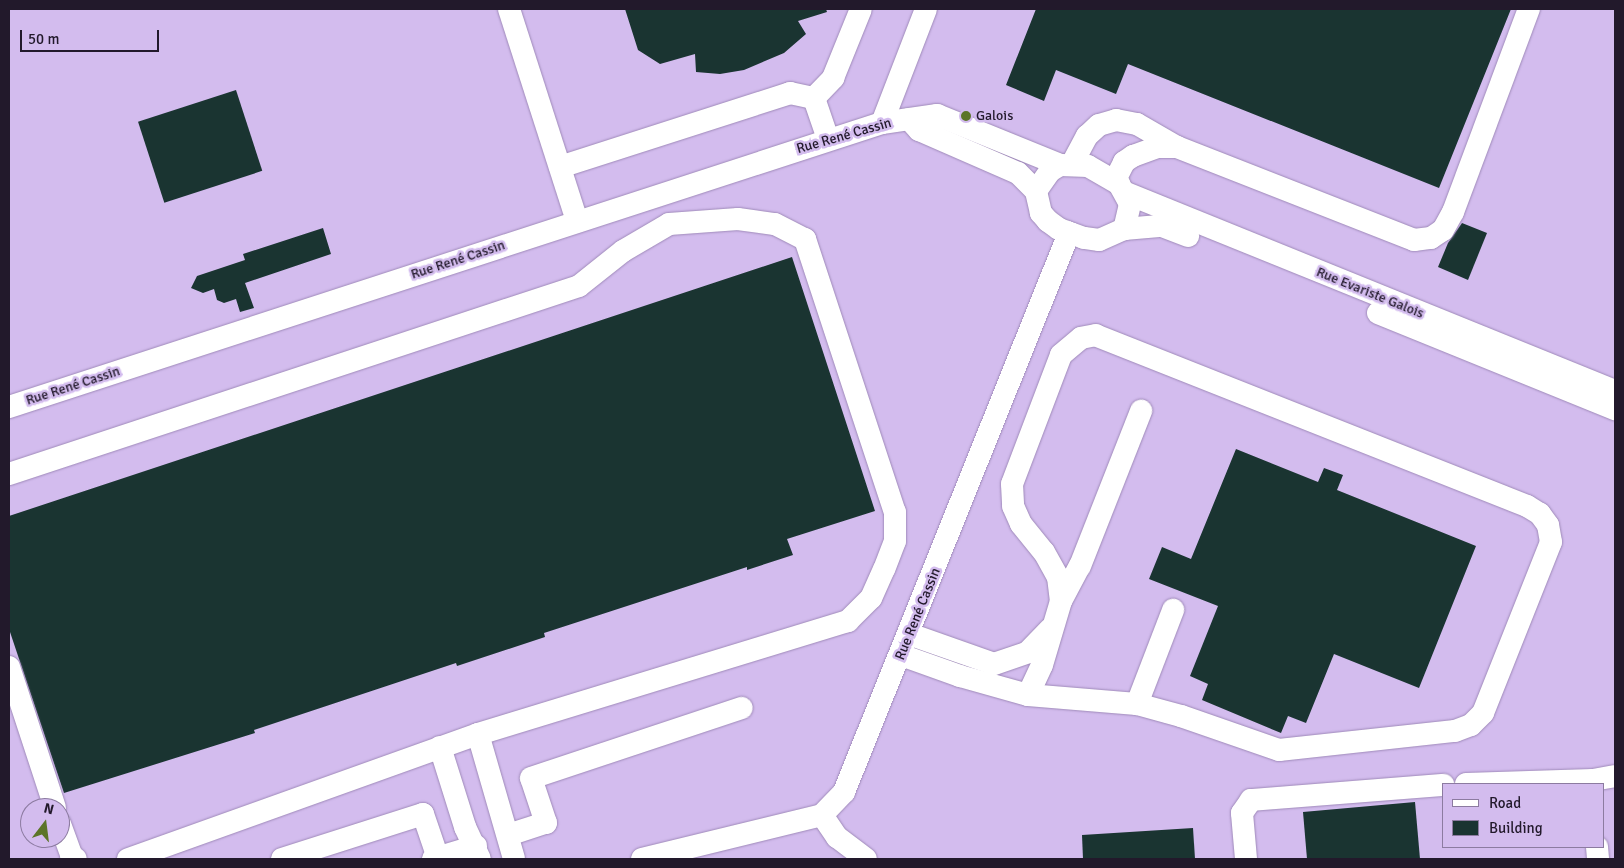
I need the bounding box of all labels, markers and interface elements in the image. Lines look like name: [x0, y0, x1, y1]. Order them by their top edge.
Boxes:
scale bar: [22, 20, 161, 52]
text: 50 m: [28, 30, 59, 48]
place label: Galois: [976, 108, 1013, 124]
marker: Galois: [960, 110, 972, 122]
street label: Rue René Cassin: [795, 114, 893, 158]
street label: Rue René Cassin: [409, 237, 507, 283]
street label: Rue Evariste Galois: [1314, 264, 1426, 322]
street label: Rue René Cassin: [24, 363, 122, 409]
street label: Rue René Cassin: [892, 565, 944, 663]
legend: [1442, 783, 1604, 848]
text: Road: [1489, 794, 1521, 812]
north arrow: [20, 798, 70, 848]
text: N: [42, 800, 56, 818]
text: Building: [1489, 819, 1543, 837]

